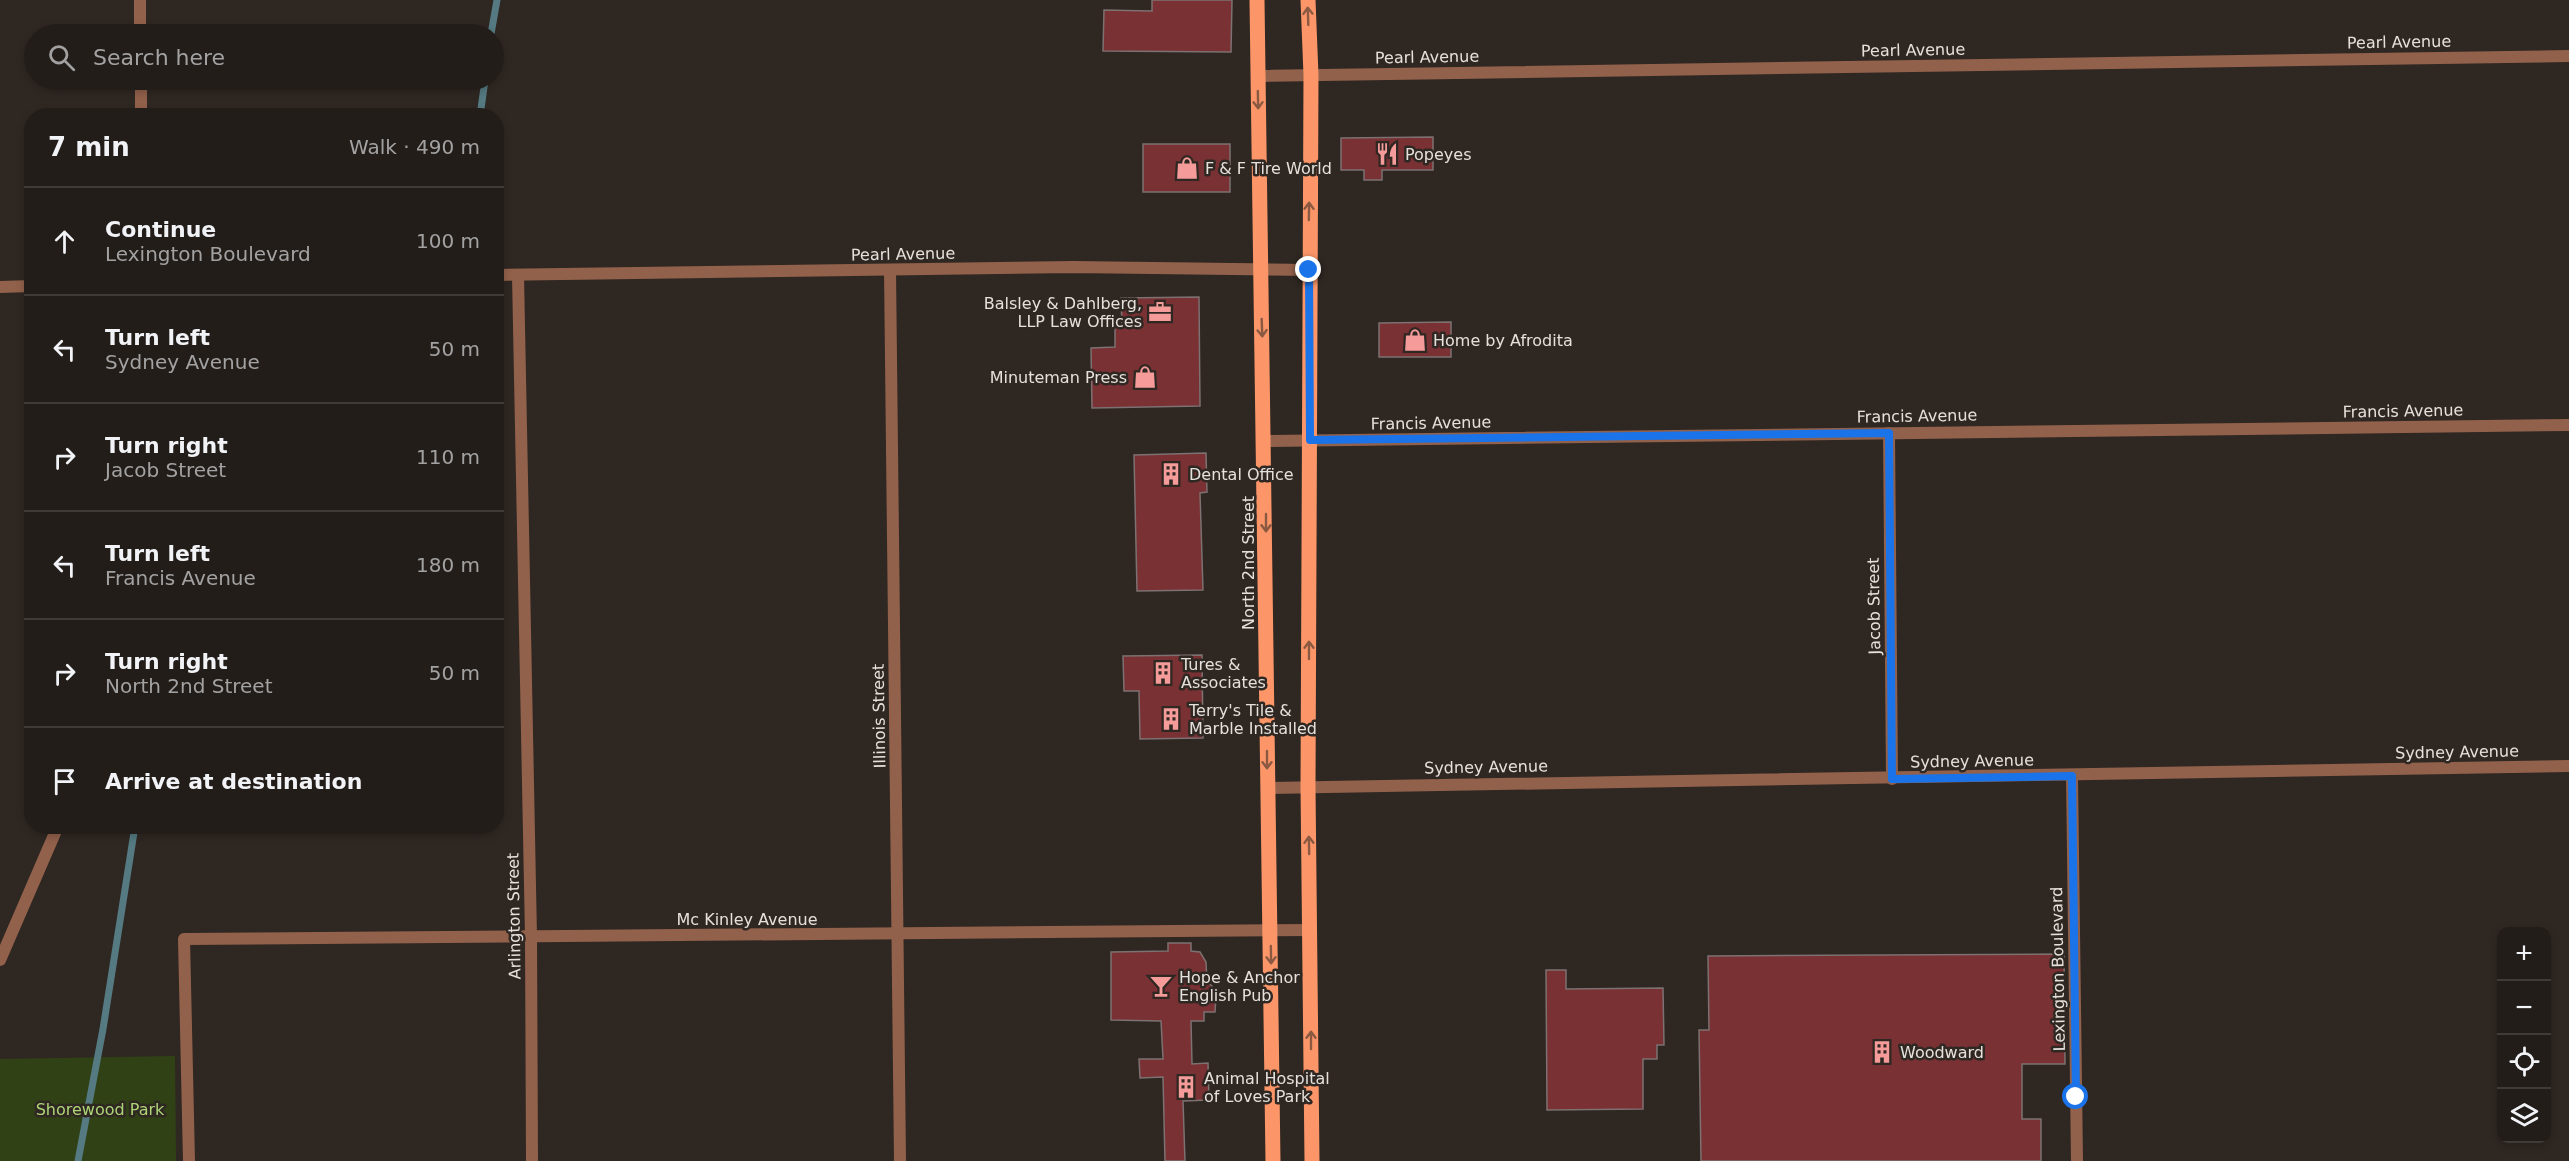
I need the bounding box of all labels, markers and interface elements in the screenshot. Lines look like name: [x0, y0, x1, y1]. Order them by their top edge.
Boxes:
one-way arrow: [1303, 7, 1314, 27]
search box: [24, 24, 504, 90]
street label: Pearl Avenue: [2347, 32, 2451, 52]
street label: Pearl Avenue: [1861, 40, 1965, 60]
icon: search: [45, 41, 78, 74]
text: Search here: [93, 45, 225, 70]
street label: Pearl Avenue: [1375, 47, 1479, 67]
one-way arrow: [1252, 90, 1264, 110]
text: 7 min: [48, 132, 130, 162]
text: Walk · 490 m: [349, 135, 480, 159]
restaurant icon: Popeyes: [1374, 141, 1400, 167]
place label: Popeyes: [1405, 145, 1472, 164]
shop icon: F & F Tire World: [1174, 155, 1200, 181]
place label: F & F Tire World: [1205, 159, 1332, 178]
one-way arrow: [1303, 202, 1315, 222]
text: Continue: [105, 217, 216, 242]
icon: ahead: [48, 225, 81, 258]
text: 100 m: [416, 229, 480, 253]
text: Lexington Boulevard: [105, 242, 311, 266]
street label: Pearl Avenue: [851, 244, 955, 264]
route end: [1295, 256, 1321, 282]
place label: Balsley & Dahlberg, LLP Law Offices: [984, 294, 1142, 331]
office icon: Balsley & Dahlberg, LLP Law Offices: [1147, 299, 1173, 325]
one-way arrow: [1256, 317, 1267, 337]
text: Turn left: [105, 325, 210, 350]
shop icon: Home by Afrodita: [1402, 327, 1428, 353]
place label: Home by Afrodita: [1433, 331, 1573, 350]
icon: left: [48, 333, 81, 366]
text: 50 m: [429, 337, 480, 361]
text: Sydney Avenue: [105, 350, 260, 374]
shop icon: Minuteman Press: [1132, 364, 1158, 390]
place label: Minuteman Press: [990, 368, 1127, 387]
street label: Francis Avenue: [2343, 400, 2463, 422]
street label: Francis Avenue: [1857, 405, 1977, 427]
street label: Francis Avenue: [1371, 412, 1491, 434]
text: Turn right: [105, 433, 228, 458]
icon: right: [48, 441, 81, 474]
text: 110 m: [416, 445, 480, 469]
text: Jacob Street: [105, 458, 226, 482]
building icon: Dental Office: [1158, 461, 1184, 487]
place label: Dental Office: [1189, 465, 1294, 484]
street label: North 2nd Street: [1239, 496, 1258, 630]
one-way arrow: [1260, 512, 1271, 532]
text: Turn left: [105, 541, 210, 566]
icon: left: [48, 549, 81, 582]
text: 180 m: [416, 553, 480, 577]
street label: Jacob Street: [1864, 557, 1884, 656]
text: Francis Avenue: [105, 566, 256, 590]
one-way arrow: [1303, 640, 1315, 660]
text: Turn right: [105, 649, 228, 674]
place label: Tures & Associates: [1180, 655, 1266, 692]
icon: right: [48, 657, 81, 690]
building icon: Tures & Associates: [1150, 660, 1176, 686]
text: 50 m: [429, 661, 480, 685]
street label: Illinois Street: [869, 664, 889, 768]
text: North 2nd Street: [105, 674, 273, 698]
place label: Terry's Tile & Marble Installed: [1188, 701, 1317, 738]
building icon: Terry's Tile & Marble Installed: [1158, 706, 1184, 732]
street label: Sydney Avenue: [2395, 741, 2519, 763]
one-way arrow: [1261, 749, 1273, 769]
street label: Sydney Avenue: [1910, 750, 2034, 772]
street label: Sydney Avenue: [1424, 756, 1548, 778]
icon: arrive: [48, 765, 81, 798]
text: Arrive at destination: [105, 769, 362, 794]
one-way arrow: [1303, 835, 1315, 855]
street label: Arlington Street: [503, 853, 525, 979]
street label: Lexington Boulevard: [2047, 887, 2069, 1051]
street label: Mc Kinley Avenue: [676, 910, 818, 929]
map controls: [2497, 927, 2551, 1143]
button: +: [2497, 927, 2551, 981]
one-way arrow: [1265, 944, 1276, 964]
place label: Hope & Anchor English Pub: [1179, 968, 1300, 1005]
bar icon: Hope & Anchor English Pub: [1148, 973, 1174, 999]
button: −: [2497, 981, 2551, 1035]
one-way arrow: [1305, 1030, 1317, 1050]
button: locate: [2497, 1035, 2551, 1089]
building icon: Woodward: [1869, 1039, 1895, 1065]
place label: Woodward: [1900, 1043, 1984, 1062]
place label: Animal Hospital of Loves Park: [1204, 1069, 1330, 1106]
building icon: Animal Hospital of Loves Park: [1173, 1074, 1199, 1100]
route start: [2062, 1083, 2088, 1109]
button: layers: [2497, 1089, 2551, 1143]
park label: Shorewood Park: [36, 1100, 165, 1119]

